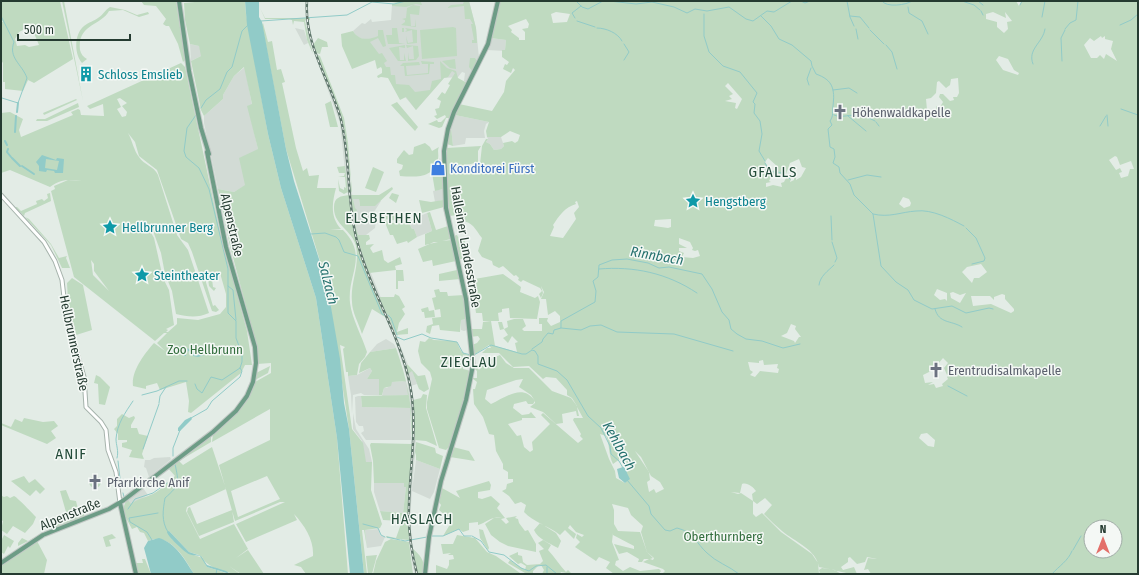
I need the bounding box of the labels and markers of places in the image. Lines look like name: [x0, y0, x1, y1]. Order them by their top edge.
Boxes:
building icon: Schloss Emslieb: [77, 65, 95, 83]
place label: Schloss Emslieb: [98, 67, 183, 82]
church icon: Höhenwaldkapelle: [831, 103, 849, 121]
place label: Höhenwaldkapelle: [852, 105, 951, 120]
shop icon: Konditorei Fürst: [429, 159, 447, 177]
place label: Konditorei Fürst: [450, 161, 535, 176]
place icon: Hengstberg: [684, 192, 702, 210]
place label: Hengstberg: [705, 194, 767, 209]
place icon: Hellbrunner Berg: [101, 218, 119, 236]
place label: Hellbrunner Berg: [122, 220, 214, 235]
place icon: Steintheater: [133, 266, 151, 284]
place label: Steintheater: [154, 268, 220, 283]
church icon: Erentrudisalmkapelle: [927, 361, 945, 379]
place label: Erentrudisalmkapelle: [948, 363, 1061, 378]
church icon: Pfarrkirche Anif: [86, 473, 104, 491]
place label: Pfarrkirche Anif: [107, 475, 190, 490]

